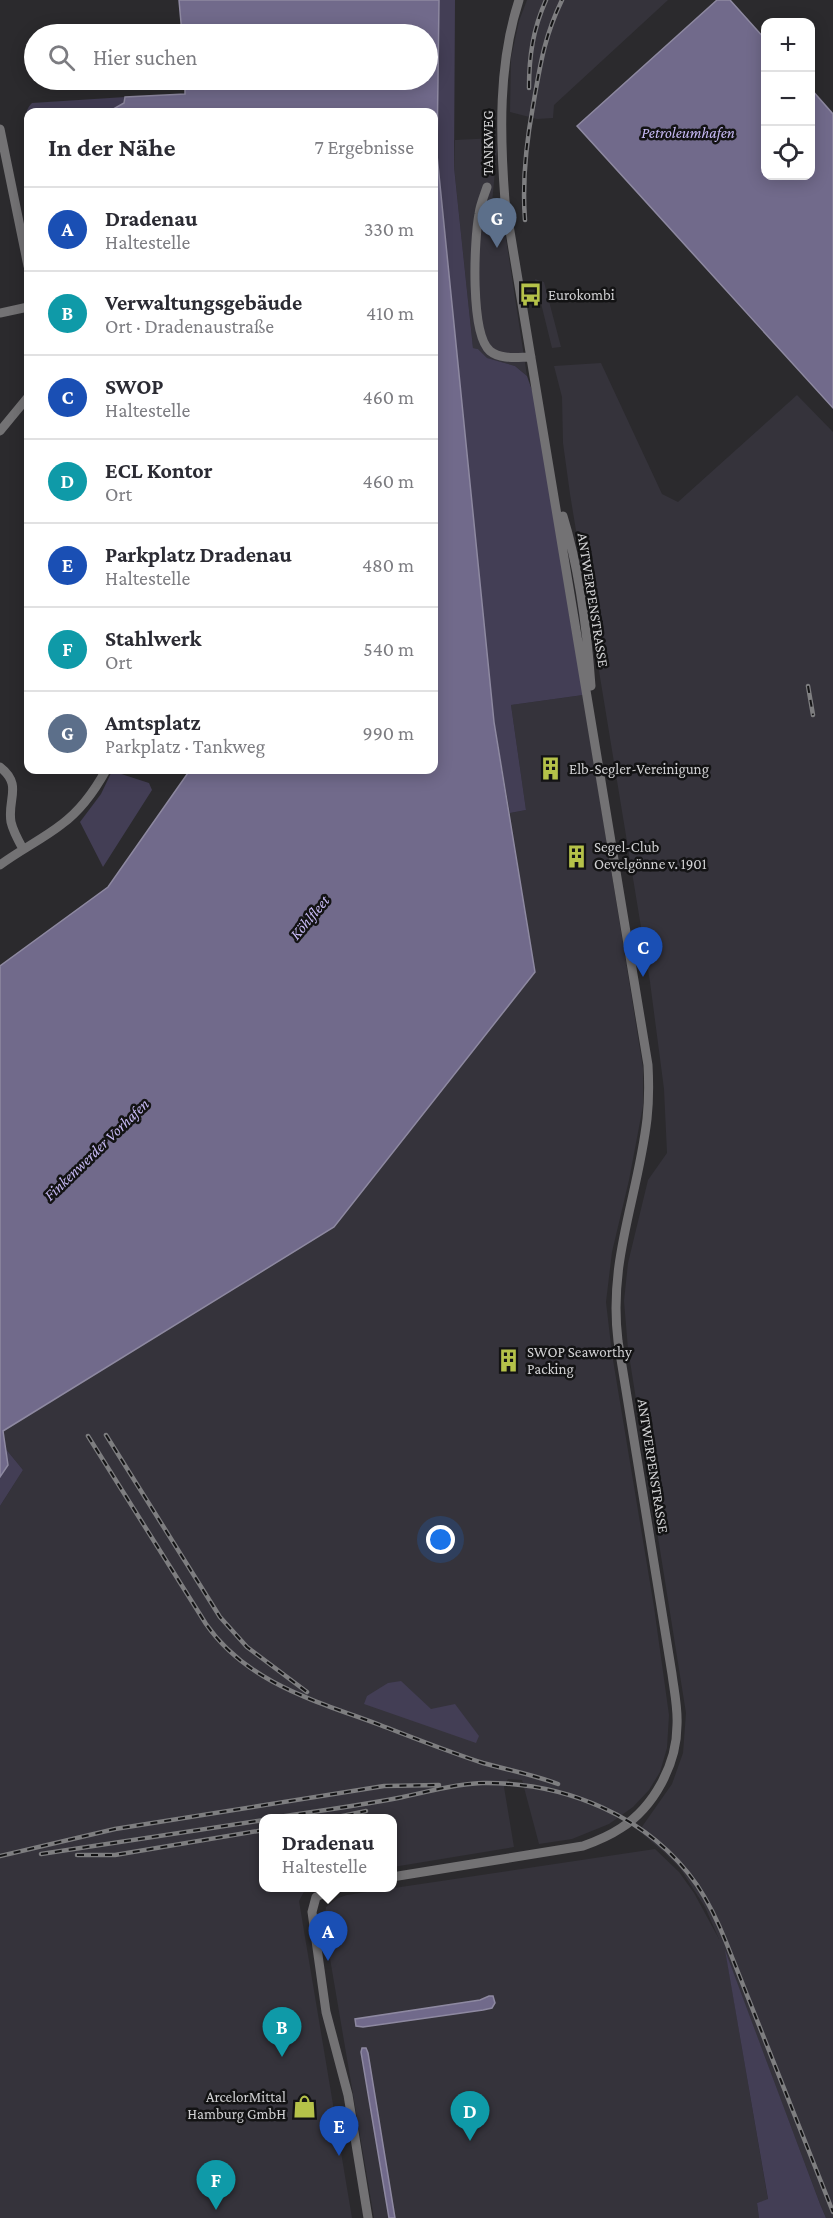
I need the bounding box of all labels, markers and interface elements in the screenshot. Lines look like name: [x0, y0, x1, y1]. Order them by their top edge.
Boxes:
map controls: [761, 18, 815, 180]
button: +: [761, 18, 815, 72]
search box: [24, 24, 438, 90]
icon: search: [45, 41, 78, 74]
text: Hier suchen: [93, 45, 197, 70]
button: −: [761, 72, 815, 126]
street label: TANKWEG: [480, 110, 496, 176]
water label: Petroleumhafen: [641, 124, 735, 142]
button: locate: [761, 126, 815, 180]
text: In der Nähe: [48, 133, 176, 162]
text: 7 Ergebnisse: [314, 136, 414, 158]
pin: G: [478, 198, 516, 248]
text: Dradenau: [105, 206, 197, 231]
text: A: [62, 218, 73, 240]
text: 330 m: [364, 218, 414, 240]
text: Haltestelle: [105, 231, 190, 253]
bus stop icon: Eurokombi: [517, 282, 543, 308]
place label: Eurokombi: [548, 287, 615, 303]
text: Verwaltungsgebäude: [105, 290, 302, 315]
text: B: [62, 302, 73, 324]
text: 410 m: [366, 302, 414, 324]
text: Ort · Dradenaustraße: [105, 315, 274, 337]
text: SWOP: [105, 374, 164, 399]
text: C: [61, 386, 74, 408]
text: 460 m: [362, 386, 414, 408]
text: Haltestelle: [105, 399, 190, 421]
text: ECL Kontor: [105, 458, 213, 483]
text: D: [61, 470, 74, 492]
text: 460 m: [362, 470, 414, 492]
text: Ort: [105, 483, 132, 505]
street label: ANTWERPENSTRASSE: [574, 532, 612, 668]
text: Parkplatz Dradenau: [105, 542, 292, 567]
text: E: [62, 554, 73, 576]
text: 480 m: [362, 554, 414, 576]
text: Haltestelle: [105, 567, 190, 589]
text: Stahlwerk: [105, 626, 201, 651]
text: F: [62, 638, 73, 660]
text: 540 m: [363, 638, 414, 660]
text: Ort: [105, 651, 132, 673]
text: Amtsplatz: [105, 710, 201, 735]
text: G: [61, 722, 74, 744]
text: 990 m: [363, 722, 414, 744]
text: Parkplatz · Tankweg: [105, 735, 265, 757]
building icon: Elb-Segler-Vereinigung: [538, 756, 564, 782]
place label: Elb-Segler-Vereinigung: [569, 761, 709, 778]
place label: Segel-Club Oevelgönne v. 1901: [594, 839, 707, 873]
building icon: Segel-Club Oevelgönne v. 1901: [563, 843, 589, 869]
water label: Köhlfleet: [286, 892, 334, 943]
pin: C: [624, 928, 662, 977]
water label: Finkenwerder Vorhafen: [40, 1095, 153, 1204]
place label: SWOP Seaworthy Packing: [527, 1344, 632, 1378]
building icon: SWOP Seaworthy Packing: [496, 1348, 522, 1374]
street label: ANTWERPENSTRASSE: [634, 1398, 672, 1534]
your location: [426, 1525, 455, 1554]
popup: [259, 1814, 397, 1892]
text: Dradenau: [282, 1830, 374, 1855]
text: Haltestelle: [282, 1855, 367, 1877]
pin: A: [308, 1912, 348, 1961]
pin: B: [262, 2008, 302, 2057]
place label: ArcelorMittal Hamburg GmbH: [187, 2089, 286, 2123]
pin: D: [450, 2092, 490, 2141]
shop icon: ArcelorMittal Hamburg GmbH: [291, 2093, 317, 2119]
pin: E: [320, 2106, 358, 2156]
pin: F: [196, 2160, 236, 2210]

